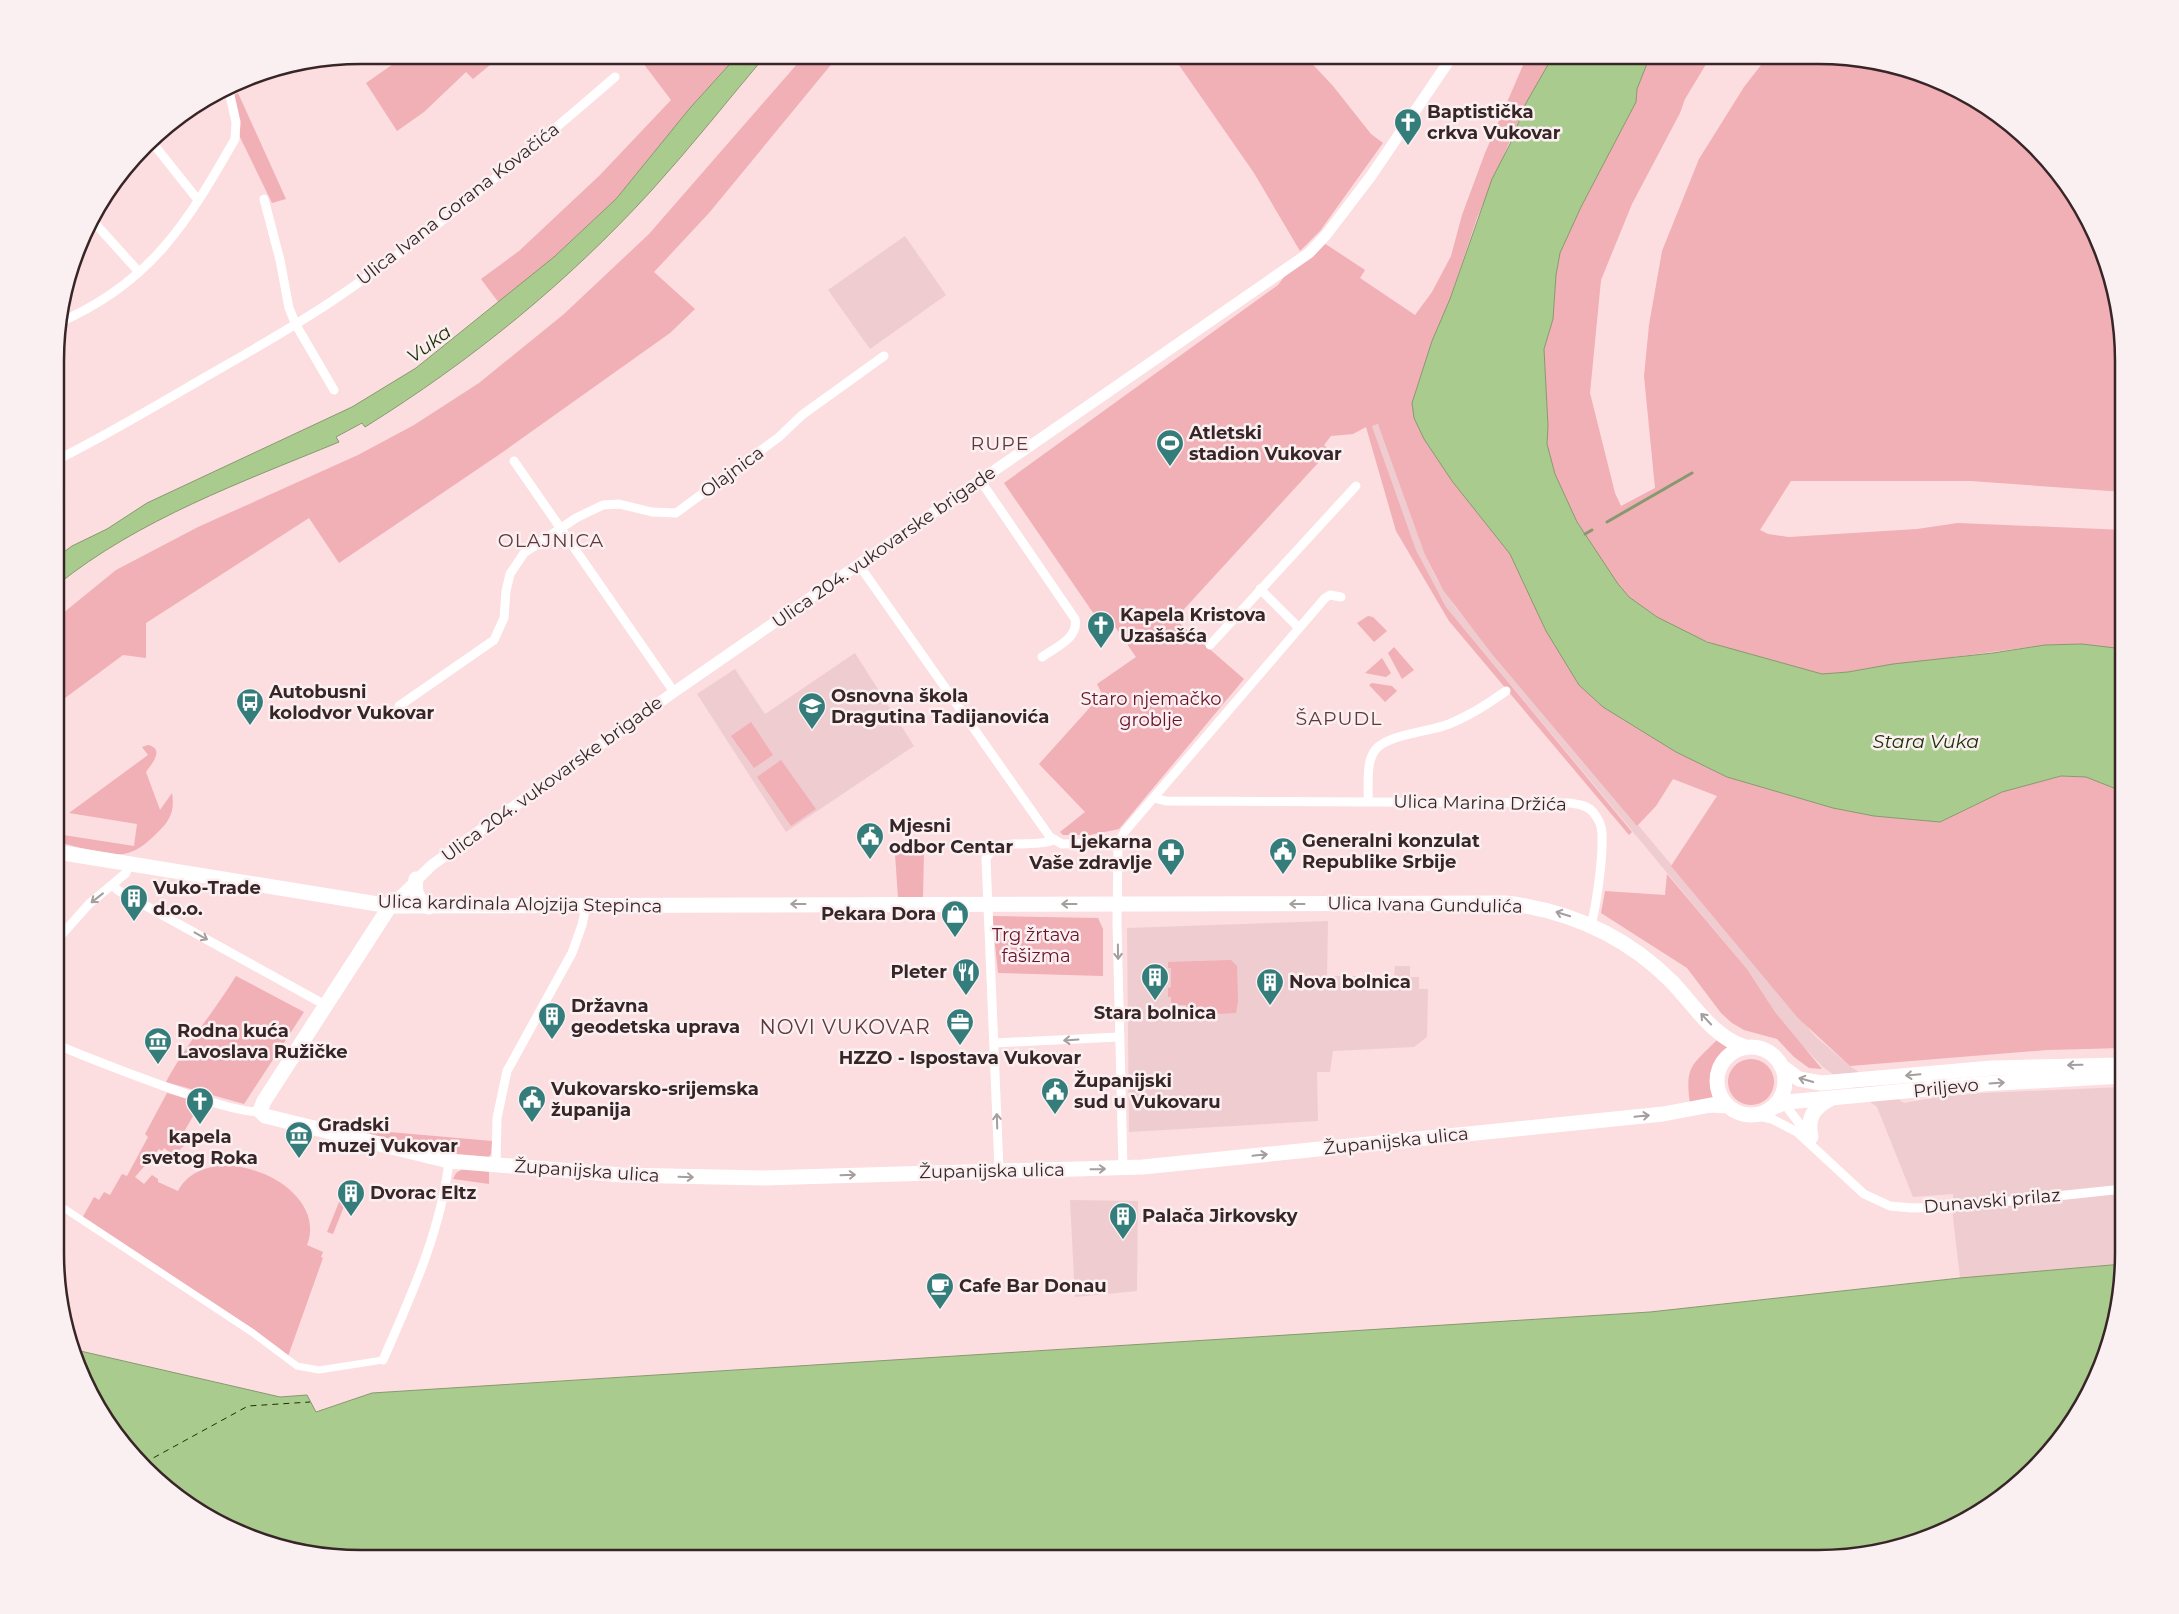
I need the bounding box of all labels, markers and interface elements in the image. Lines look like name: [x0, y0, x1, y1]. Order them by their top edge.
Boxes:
place label: Baptistička crkva Vukovar: [1427, 101, 1561, 144]
church icon: Baptistička crkva Vukovar: [1393, 107, 1423, 146]
street label: Ulica Ivana Gorana Kovačića: [352, 118, 564, 290]
water label: Vuka: [402, 320, 456, 368]
place label: Atletski stadion Vukovar: [1188, 422, 1342, 465]
sports icon: Atletski stadion Vukovar: [1155, 428, 1185, 467]
district label: RUPE: [971, 432, 1029, 455]
street label: Olajnica: [696, 442, 768, 502]
street label: Ulica 204. vukovarske brigade: [768, 461, 1000, 633]
district label: OLAJNICA: [498, 529, 604, 552]
place label: Kapela Kristova Uzašašća: [1120, 604, 1266, 647]
church icon: Kapela Kristova Uzašašća: [1086, 610, 1116, 649]
place label: Autobusni kolodvor Vukovar: [268, 681, 435, 724]
place label: Osnovna škola Dragutina Tadijanovića: [831, 685, 1049, 728]
bus stop icon: Autobusni kolodvor Vukovar: [235, 687, 265, 726]
park label: Staro njemačko groblje: [1081, 688, 1221, 731]
street label: Ulica 204. vukovarske brigade: [437, 691, 667, 867]
school or university icon: Osnovna škola Dragutina Tadijanovića: [797, 691, 827, 730]
district label: ŠAPUDL: [1296, 707, 1382, 730]
water label: Stara Vuka: [1873, 730, 1979, 753]
street label: Ulica Marina Držića: [1393, 790, 1567, 816]
place label: Mjesni odbor Centar: [889, 815, 1013, 858]
public building icon: Mjesni odbor Centar: [855, 821, 885, 860]
place label: Generalni konzulat Republike Srbije: [1302, 830, 1480, 873]
place label: Ljekarna Vaše zdravlje: [1028, 831, 1152, 874]
public building icon: Generalni konzulat Republike Srbije: [1268, 836, 1298, 875]
pharmacy icon: Ljekarna Vaše zdravlje: [1156, 837, 1186, 876]
place label: Vuko-Trade d.o.o.: [152, 877, 261, 920]
building icon: Vuko-Trade d.o.o.: [119, 883, 149, 922]
street label: Ulica kardinala Alojzija Stepinca: [377, 891, 663, 917]
street label: Ulica Ivana Gundulića: [1327, 892, 1523, 918]
one-way arrow: [90, 893, 104, 903]
one-way arrow: [791, 899, 807, 909]
shop icon: Pekara Dora: [940, 899, 970, 938]
one-way arrow: [1062, 899, 1078, 909]
one-way arrow: [1289, 899, 1305, 909]
place label: Pekara Dora: [821, 903, 936, 925]
one-way arrow: [1556, 909, 1571, 918]
park label: Trg žrtava fašizma: [992, 924, 1080, 967]
one-way arrow: [193, 931, 208, 941]
one-way arrow: [1113, 944, 1123, 960]
restaurant icon: Pleter: [951, 957, 981, 996]
place label: Pleter: [890, 961, 947, 983]
building icon: Stara bolnica: [1140, 962, 1170, 1001]
building icon: Nova bolnica: [1255, 967, 1285, 1006]
place label: Nova bolnica: [1289, 971, 1411, 993]
place label: Državna geodetska uprava: [571, 995, 740, 1038]
building icon: Državna geodetska uprava: [537, 1001, 567, 1040]
place label: Stara bolnica: [1094, 1002, 1216, 1024]
office icon: HZZO - Ispostava Vukovar: [945, 1007, 975, 1046]
one-way arrow: [1700, 1013, 1712, 1026]
district label: NOVI VUKOVAR: [759, 1015, 931, 1039]
place label: Rodna kuća Lavoslava Ružičke: [177, 1020, 348, 1063]
museum icon: Rodna kuća Lavoslava Ružičke: [143, 1026, 173, 1065]
one-way arrow: [1063, 1035, 1079, 1045]
place label: HZZO - Ispostava Vukovar: [839, 1047, 1081, 1069]
one-way arrow: [2067, 1060, 2083, 1070]
place label: Županijski sud u Vukovaru: [1074, 1070, 1221, 1113]
one-way arrow: [1905, 1070, 1921, 1080]
street label: Priljevo: [1912, 1074, 1980, 1102]
one-way arrow: [1799, 1075, 1815, 1085]
public building icon: Županijski sud u Vukovaru: [1040, 1076, 1070, 1115]
place label: Vukovarsko-srijemska županija: [550, 1078, 759, 1121]
one-way arrow: [1989, 1079, 2005, 1088]
public building icon: Vukovarsko-srijemska županija: [517, 1084, 547, 1123]
church icon: kapela svetog Roka: [185, 1086, 215, 1125]
one-way arrow: [1634, 1111, 1650, 1121]
one-way arrow: [992, 1113, 1002, 1129]
place label: Gradski muzej Vukovar: [318, 1114, 458, 1157]
museum icon: Gradski muzej Vukovar: [284, 1120, 314, 1159]
street label: Županijska ulica: [1322, 1122, 1470, 1160]
place label: kapela svetog Roka: [142, 1126, 258, 1169]
one-way arrow: [1252, 1150, 1268, 1159]
street label: Županijska ulica: [514, 1155, 660, 1187]
street label: Županijska ulica: [919, 1159, 1065, 1183]
one-way arrow: [1090, 1164, 1106, 1174]
one-way arrow: [840, 1170, 856, 1180]
one-way arrow: [678, 1172, 694, 1182]
building icon: Dvorac Eltz: [336, 1178, 366, 1217]
place label: Dvorac Eltz: [370, 1182, 476, 1204]
street label: Dunavski prilaz: [1923, 1184, 2061, 1218]
building icon: Palača Jirkovsky: [1108, 1201, 1138, 1240]
place label: Palača Jirkovsky: [1142, 1205, 1298, 1227]
cafe icon: Cafe Bar Donau: [925, 1271, 955, 1310]
place label: Cafe Bar Donau: [959, 1275, 1107, 1297]

